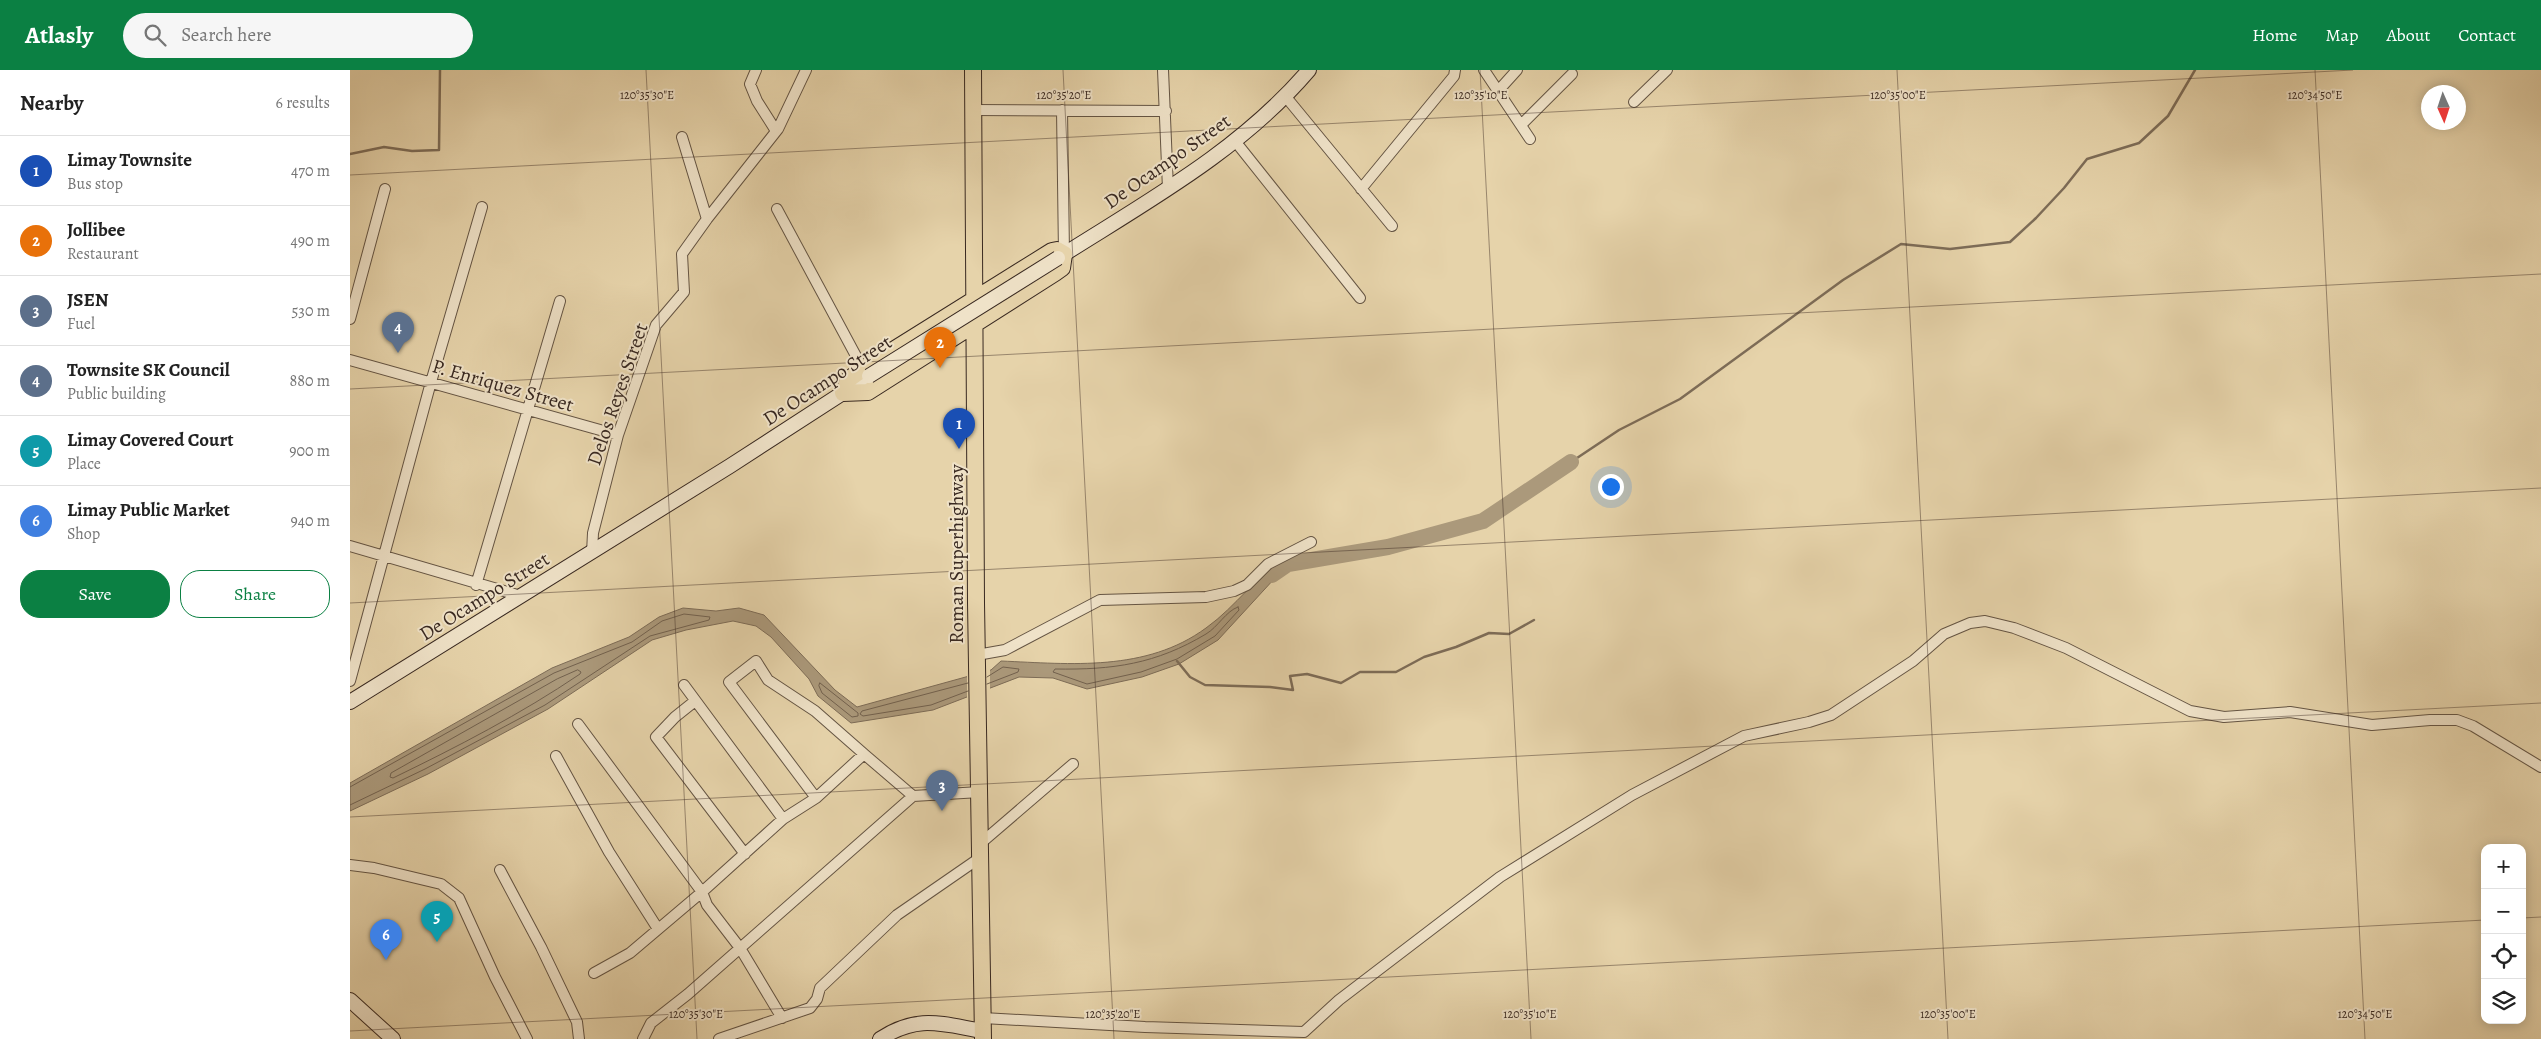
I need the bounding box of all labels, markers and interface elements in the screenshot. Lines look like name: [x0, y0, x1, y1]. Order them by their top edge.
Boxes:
search box: [123, 13, 473, 58]
text: Atlasly: [25, 19, 93, 51]
icon: search: [141, 21, 169, 49]
text: Search here: [181, 22, 272, 48]
text: Home: [2252, 23, 2297, 47]
text: Map: [2325, 23, 2358, 47]
text: About: [2386, 23, 2430, 47]
text: Contact: [2458, 23, 2516, 47]
north arrow: [2421, 85, 2466, 130]
text: 120°35'30"E: [620, 87, 674, 103]
text: 120°35'20"E: [1037, 87, 1091, 103]
text: 120°35'10"E: [1454, 87, 1508, 103]
text: 120°35'00"E: [1870, 87, 1926, 103]
text: 120°34'50"E: [2288, 87, 2342, 103]
text: Nearby: [20, 89, 83, 117]
text: 6 results: [276, 92, 330, 114]
street label: De Ocampo Street: [1099, 107, 1236, 215]
text: Limay Townsite: [67, 147, 192, 173]
text: 1: [33, 160, 39, 182]
text: 470 m: [291, 160, 330, 182]
text: Bus stop: [67, 173, 123, 195]
text: Jollibee: [67, 217, 125, 243]
text: 2: [32, 230, 40, 252]
text: 490 m: [290, 230, 330, 252]
text: Restaurant: [67, 243, 139, 265]
text: JSEN: [67, 287, 109, 313]
text: 3: [33, 300, 39, 322]
text: 530 m: [291, 300, 330, 322]
pin: 4: [382, 312, 414, 353]
text: Fuel: [67, 313, 95, 335]
street label: Delos Reyes Street: [580, 319, 655, 469]
pin: 2: [924, 327, 956, 368]
street label: De Ocampo Street: [758, 328, 897, 432]
street label: P. Enriquez Street: [429, 352, 577, 419]
text: Townsite SK Council: [67, 357, 230, 383]
text: 4: [32, 370, 40, 392]
text: 880 m: [289, 370, 330, 392]
text: Public building: [67, 383, 166, 405]
pin: 1: [943, 408, 975, 449]
text: Limay Covered Court: [67, 427, 234, 453]
text: 5: [33, 440, 39, 462]
text: 900 m: [289, 440, 330, 462]
text: Place: [67, 453, 101, 475]
street label: Roman Superhighway: [943, 463, 970, 644]
your location: [1598, 474, 1624, 500]
text: Limay Public Market: [67, 497, 230, 523]
text: 6: [32, 510, 40, 532]
text: 940 m: [290, 510, 330, 532]
text: Shop: [67, 523, 100, 545]
street label: De Ocampo Street: [414, 545, 555, 647]
button: Save: [20, 570, 170, 618]
button: Share: [180, 570, 330, 618]
pin: 3: [926, 770, 958, 811]
map controls: [2481, 844, 2526, 1024]
button: +: [2481, 844, 2526, 889]
button: −: [2481, 889, 2526, 934]
pin: 5: [421, 901, 453, 942]
pin: 6: [370, 919, 402, 960]
button: locate: [2481, 934, 2526, 979]
button: layers: [2481, 979, 2526, 1024]
text: 120°35'30"E: [669, 1006, 723, 1022]
text: 120°35'20"E: [1086, 1006, 1140, 1022]
text: 120°35'10"E: [1503, 1006, 1557, 1022]
text: 120°35'00"E: [1920, 1006, 1976, 1022]
text: 120°34'50"E: [2338, 1006, 2392, 1022]

